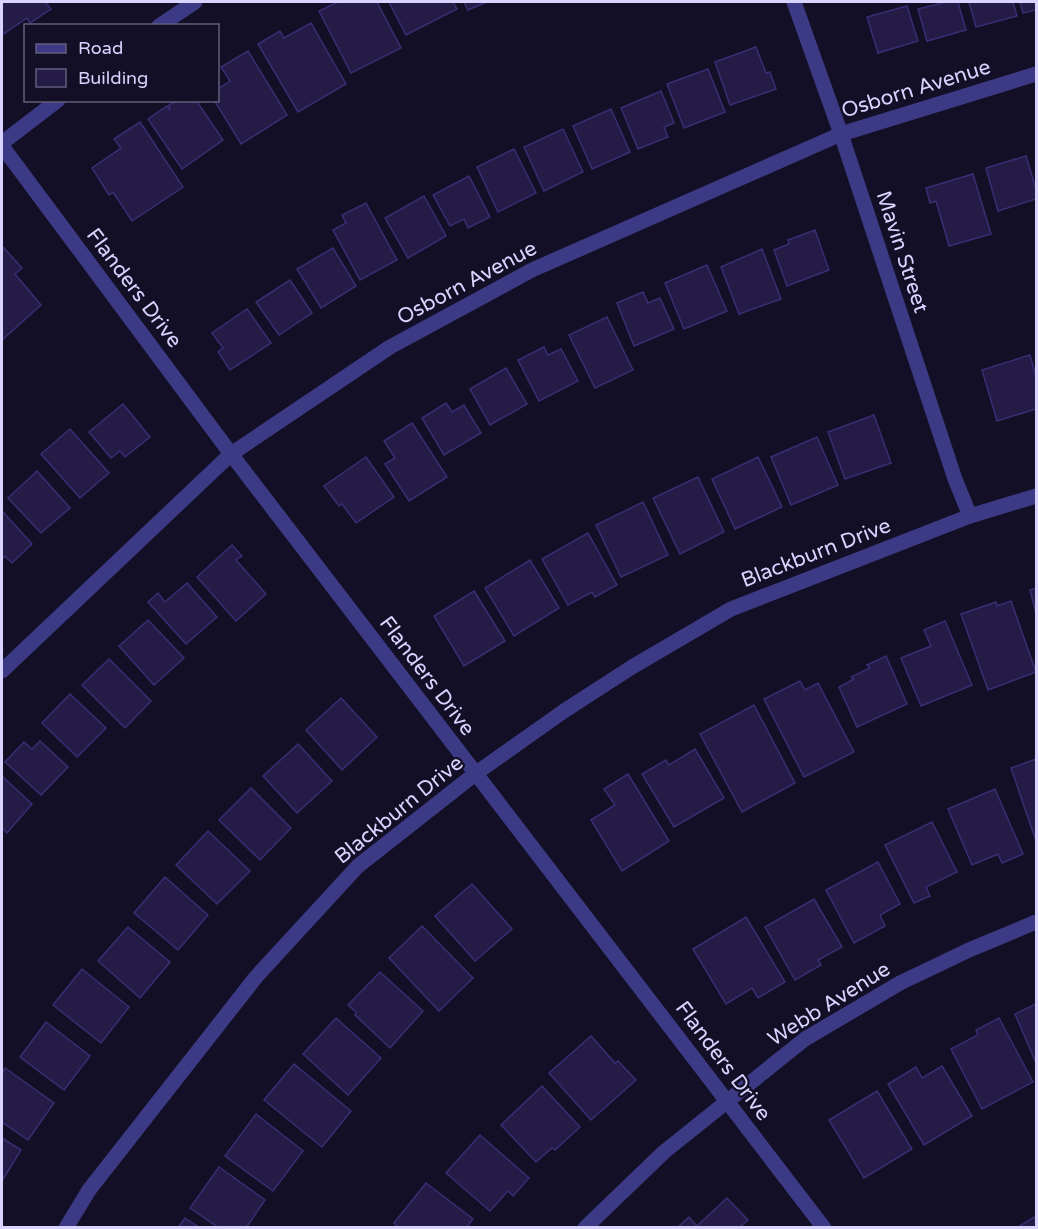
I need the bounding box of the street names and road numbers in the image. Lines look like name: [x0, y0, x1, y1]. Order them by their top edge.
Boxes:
street label: Osborn Avenue: [838, 54, 994, 124]
street label: Mavin Street: [871, 188, 933, 316]
street label: Flanders Drive: [81, 223, 187, 353]
street label: Osborn Avenue: [393, 236, 541, 330]
street label: Blackburn Drive: [738, 513, 894, 593]
street label: Flanders Drive: [374, 611, 480, 741]
street label: Blackburn Drive: [330, 750, 468, 869]
street label: Webb Avenue: [763, 956, 895, 1052]
street label: Flanders Drive: [670, 996, 776, 1126]

